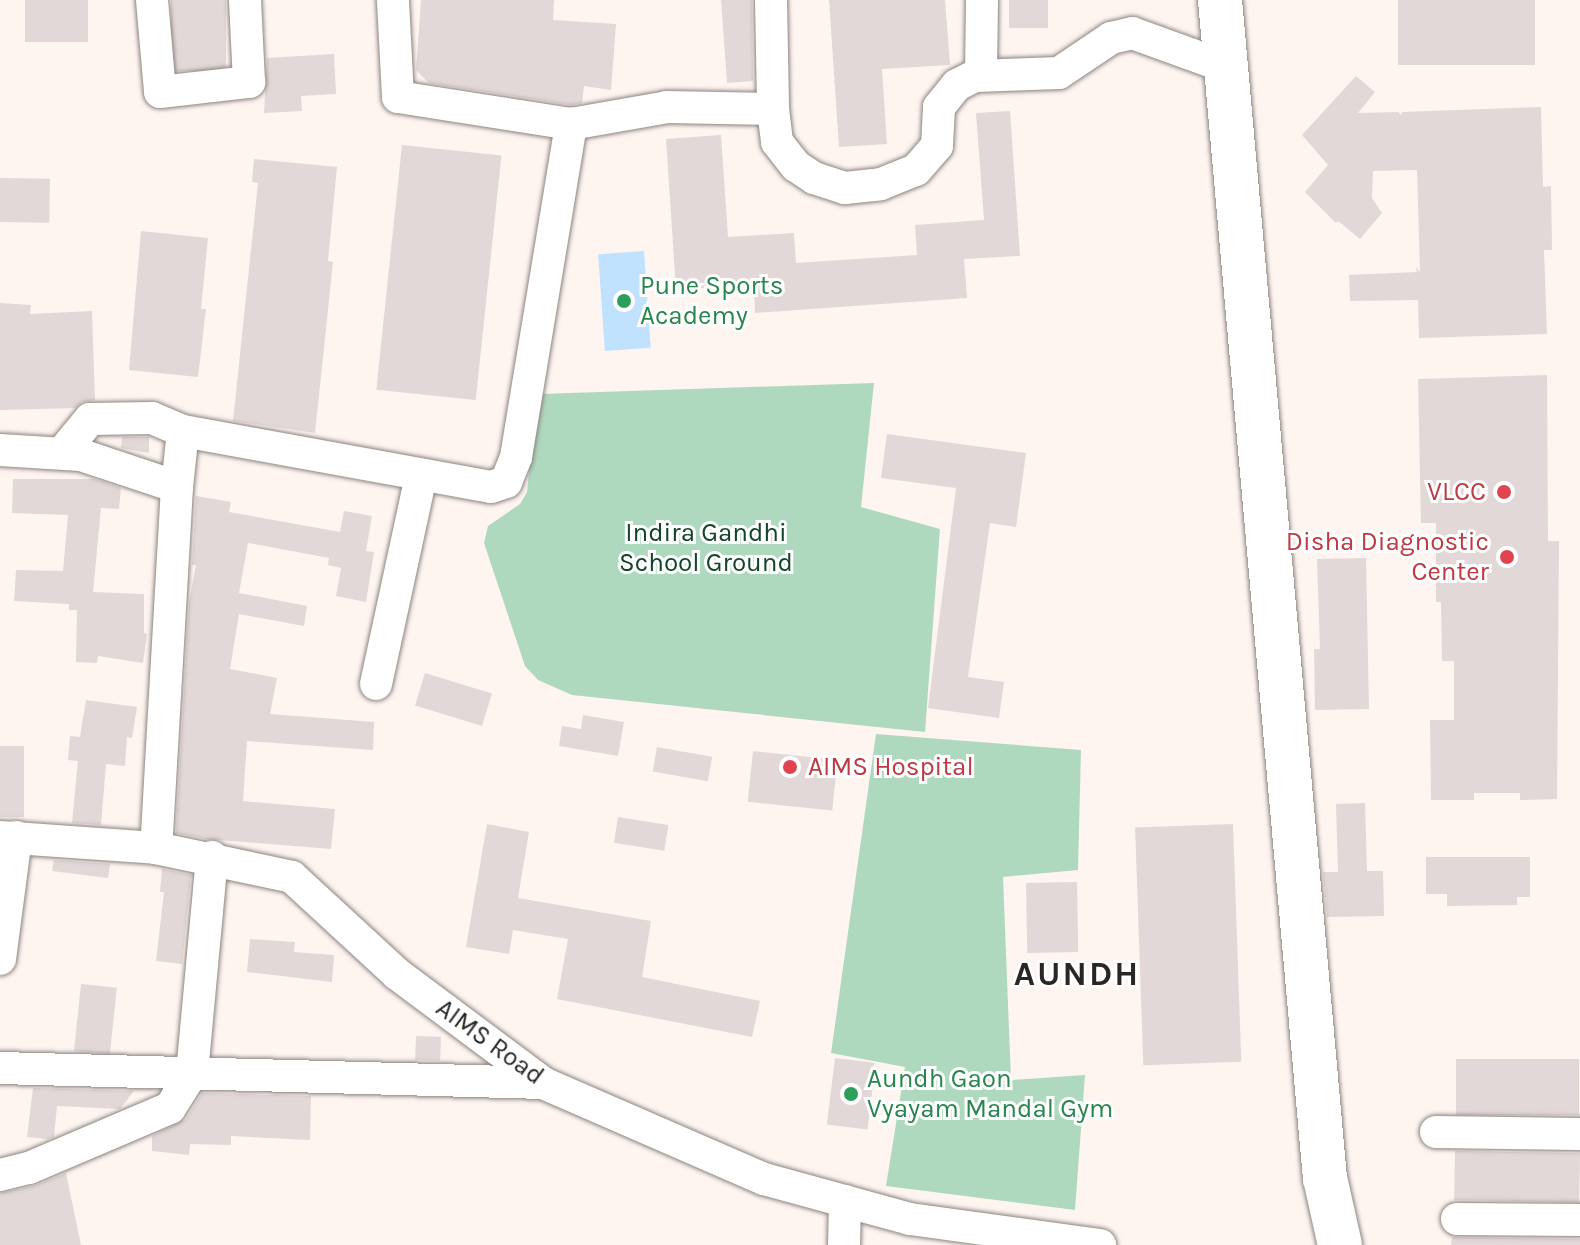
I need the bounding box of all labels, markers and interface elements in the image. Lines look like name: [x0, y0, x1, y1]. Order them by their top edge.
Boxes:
place label: Pune Sports Academy: [640, 270, 783, 332]
marker: Pune Sports Academy: [615, 292, 633, 310]
place label: VLCC: [1427, 476, 1486, 508]
marker: VLCC: [1493, 481, 1515, 503]
park label: Indira Gandhi School Ground: [619, 517, 793, 578]
place label: Disha Diagnostic Center: [1286, 526, 1489, 588]
marker: Disha Diagnostic Center: [1496, 546, 1518, 568]
place label: AIMS Hospital: [808, 751, 974, 783]
marker: AIMS Hospital: [779, 756, 801, 778]
district label: AUNDH: [1014, 955, 1140, 995]
street label: AIMS Road: [430, 992, 550, 1092]
place label: Aundh Gaon Vyayam Mandal Gym: [867, 1063, 1113, 1124]
marker: Aundh Gaon Vyayam Mandal Gym: [842, 1085, 860, 1103]

